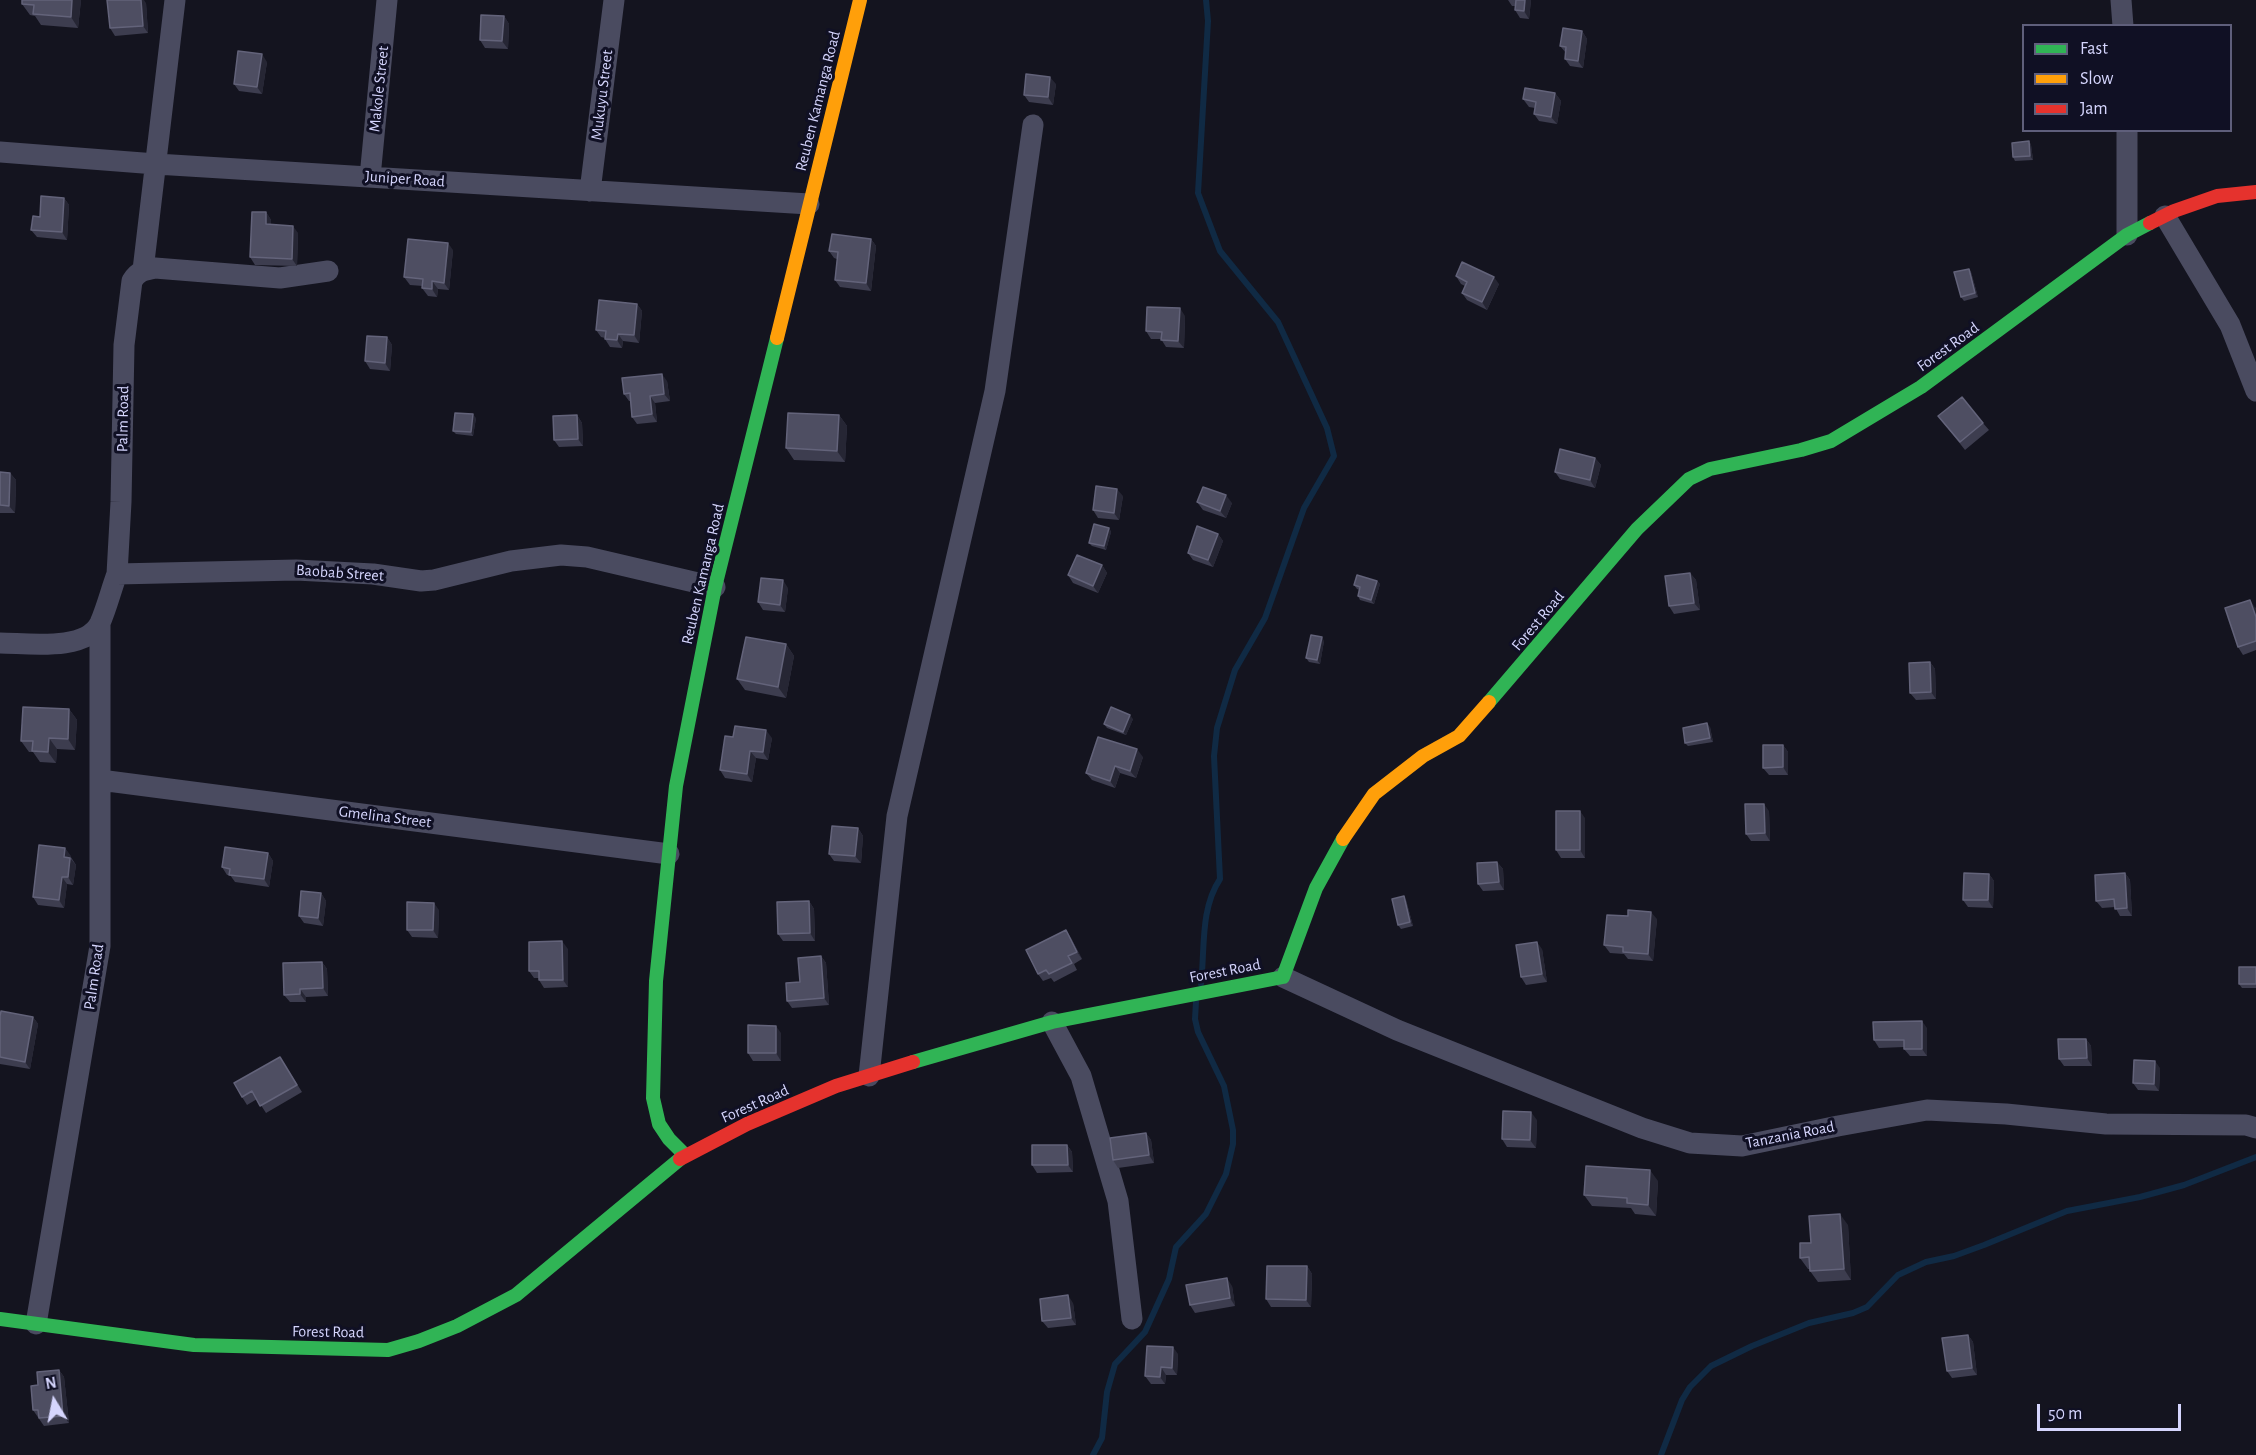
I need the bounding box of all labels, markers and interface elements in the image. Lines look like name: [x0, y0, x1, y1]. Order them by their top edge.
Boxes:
legend: [2022, 24, 2232, 132]
street label: Reuben Kamanga Road: [791, 29, 845, 173]
text: Fast: [2080, 40, 2108, 58]
street label: Makole Street: [365, 45, 393, 133]
street label: Mukuyu Street: [587, 49, 617, 141]
text: Slow: [2080, 70, 2113, 88]
text: Jam: [2080, 100, 2108, 118]
street label: Juniper Road: [364, 167, 446, 191]
street label: Forest Road: [1913, 318, 1983, 376]
street label: Palm Road: [113, 386, 133, 452]
street label: Reuben Kamanga Road: [677, 502, 729, 646]
street label: Baobab Street: [295, 560, 385, 586]
street label: Forest Road: [1507, 587, 1569, 655]
street label: Gmelina Street: [338, 802, 432, 832]
street label: Palm Road: [80, 943, 108, 1011]
street label: Forest Road: [1188, 955, 1262, 987]
street label: Forest Road: [718, 1081, 792, 1127]
street label: Tanzania Road: [1744, 1117, 1836, 1153]
street label: Forest Road: [292, 1322, 364, 1342]
north arrow: [24, 1371, 84, 1431]
text: N: [44, 1374, 58, 1392]
scale bar: [2040, 1392, 2184, 1430]
text: 50 m: [2048, 1405, 2082, 1423]

